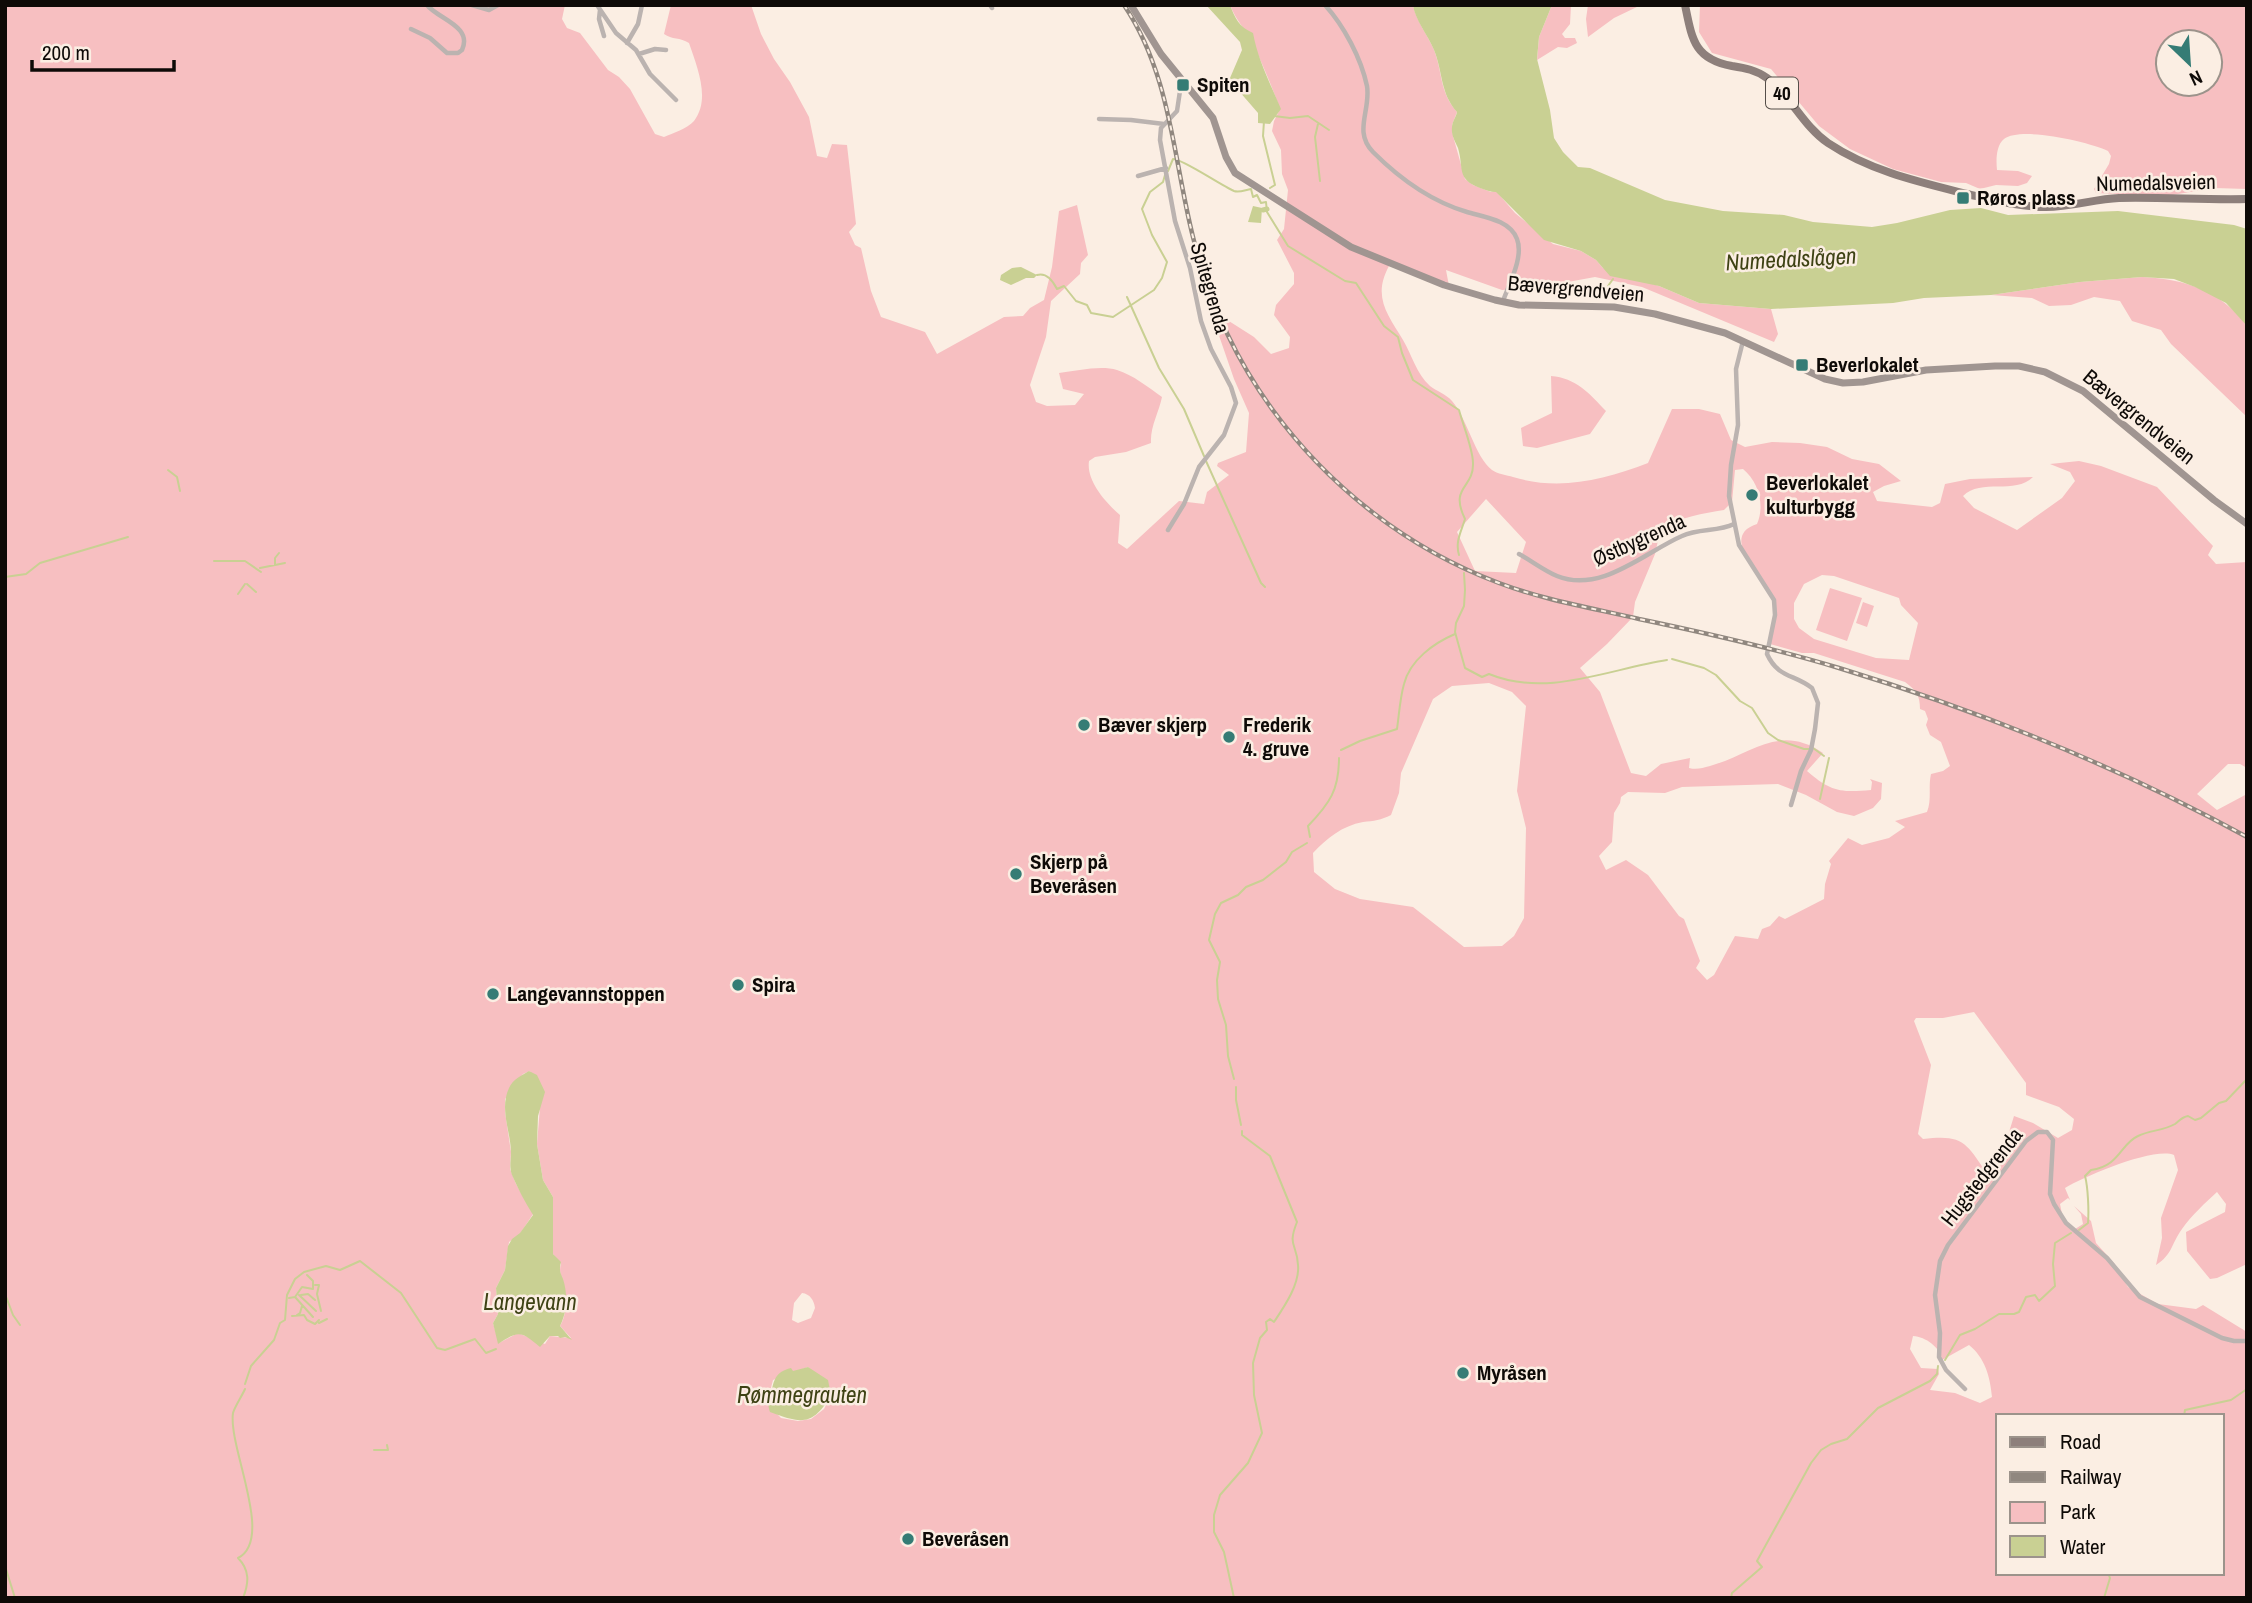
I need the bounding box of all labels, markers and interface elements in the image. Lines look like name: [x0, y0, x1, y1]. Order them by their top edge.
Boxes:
scale bar: [32, 28, 173, 72]
north arrow: [2154, 28, 2224, 98]
text: 200 m: [42, 38, 90, 67]
text: N: [2186, 64, 2207, 93]
place label: Spiten: [1197, 70, 1250, 99]
marker: Spiten: [1175, 77, 1191, 93]
road number: 40: [1766, 78, 1798, 108]
street label: Numedalsveien: [2096, 167, 2216, 198]
place label: Røros plass: [1977, 183, 2076, 212]
marker: Røros plass: [1955, 190, 1971, 206]
street label: Spitegrenda: [1184, 239, 1237, 337]
water label: Numedalslågen: [1725, 240, 1857, 277]
street label: Bævergrendveien: [1507, 268, 1645, 309]
place label: Beverlokalet: [1816, 350, 1919, 379]
marker: Beverlokalet: [1794, 357, 1810, 373]
street label: Bævergrendveien: [2077, 362, 2202, 471]
place label: Beverlokalet kulturbygg: [1766, 468, 1869, 521]
marker: Beverlokalet kulturbygg: [1744, 487, 1760, 503]
street label: Østbygrenda: [1588, 506, 1690, 573]
place label: Bæver skjerp: [1098, 710, 1207, 739]
place label: Frederik 4. gruve: [1243, 710, 1311, 763]
marker: Bæver skjerp: [1076, 717, 1092, 733]
marker: Frederik 4. gruve: [1221, 729, 1237, 745]
place label: Skjerp på Beveråsen: [1030, 847, 1117, 900]
marker: Skjerp på Beveråsen: [1008, 866, 1024, 882]
place label: Spira: [752, 970, 795, 999]
marker: Spira: [730, 977, 746, 993]
place label: Langevannstoppen: [507, 979, 665, 1008]
marker: Langevannstoppen: [485, 986, 501, 1002]
street label: Hugstedgrenda: [1934, 1121, 2030, 1232]
water label: Langevann: [483, 1286, 577, 1317]
place label: Myråsen: [1477, 1358, 1547, 1387]
marker: Myråsen: [1455, 1365, 1471, 1381]
water label: Rømmegrauten: [737, 1379, 867, 1410]
legend: [1996, 1414, 2224, 1575]
text: Road: [2060, 1427, 2101, 1456]
text: Railway: [2060, 1462, 2122, 1491]
text: Park: [2060, 1497, 2096, 1526]
place label: Beveråsen: [922, 1524, 1009, 1553]
marker: Beveråsen: [900, 1531, 916, 1547]
text: Water: [2060, 1532, 2106, 1561]

